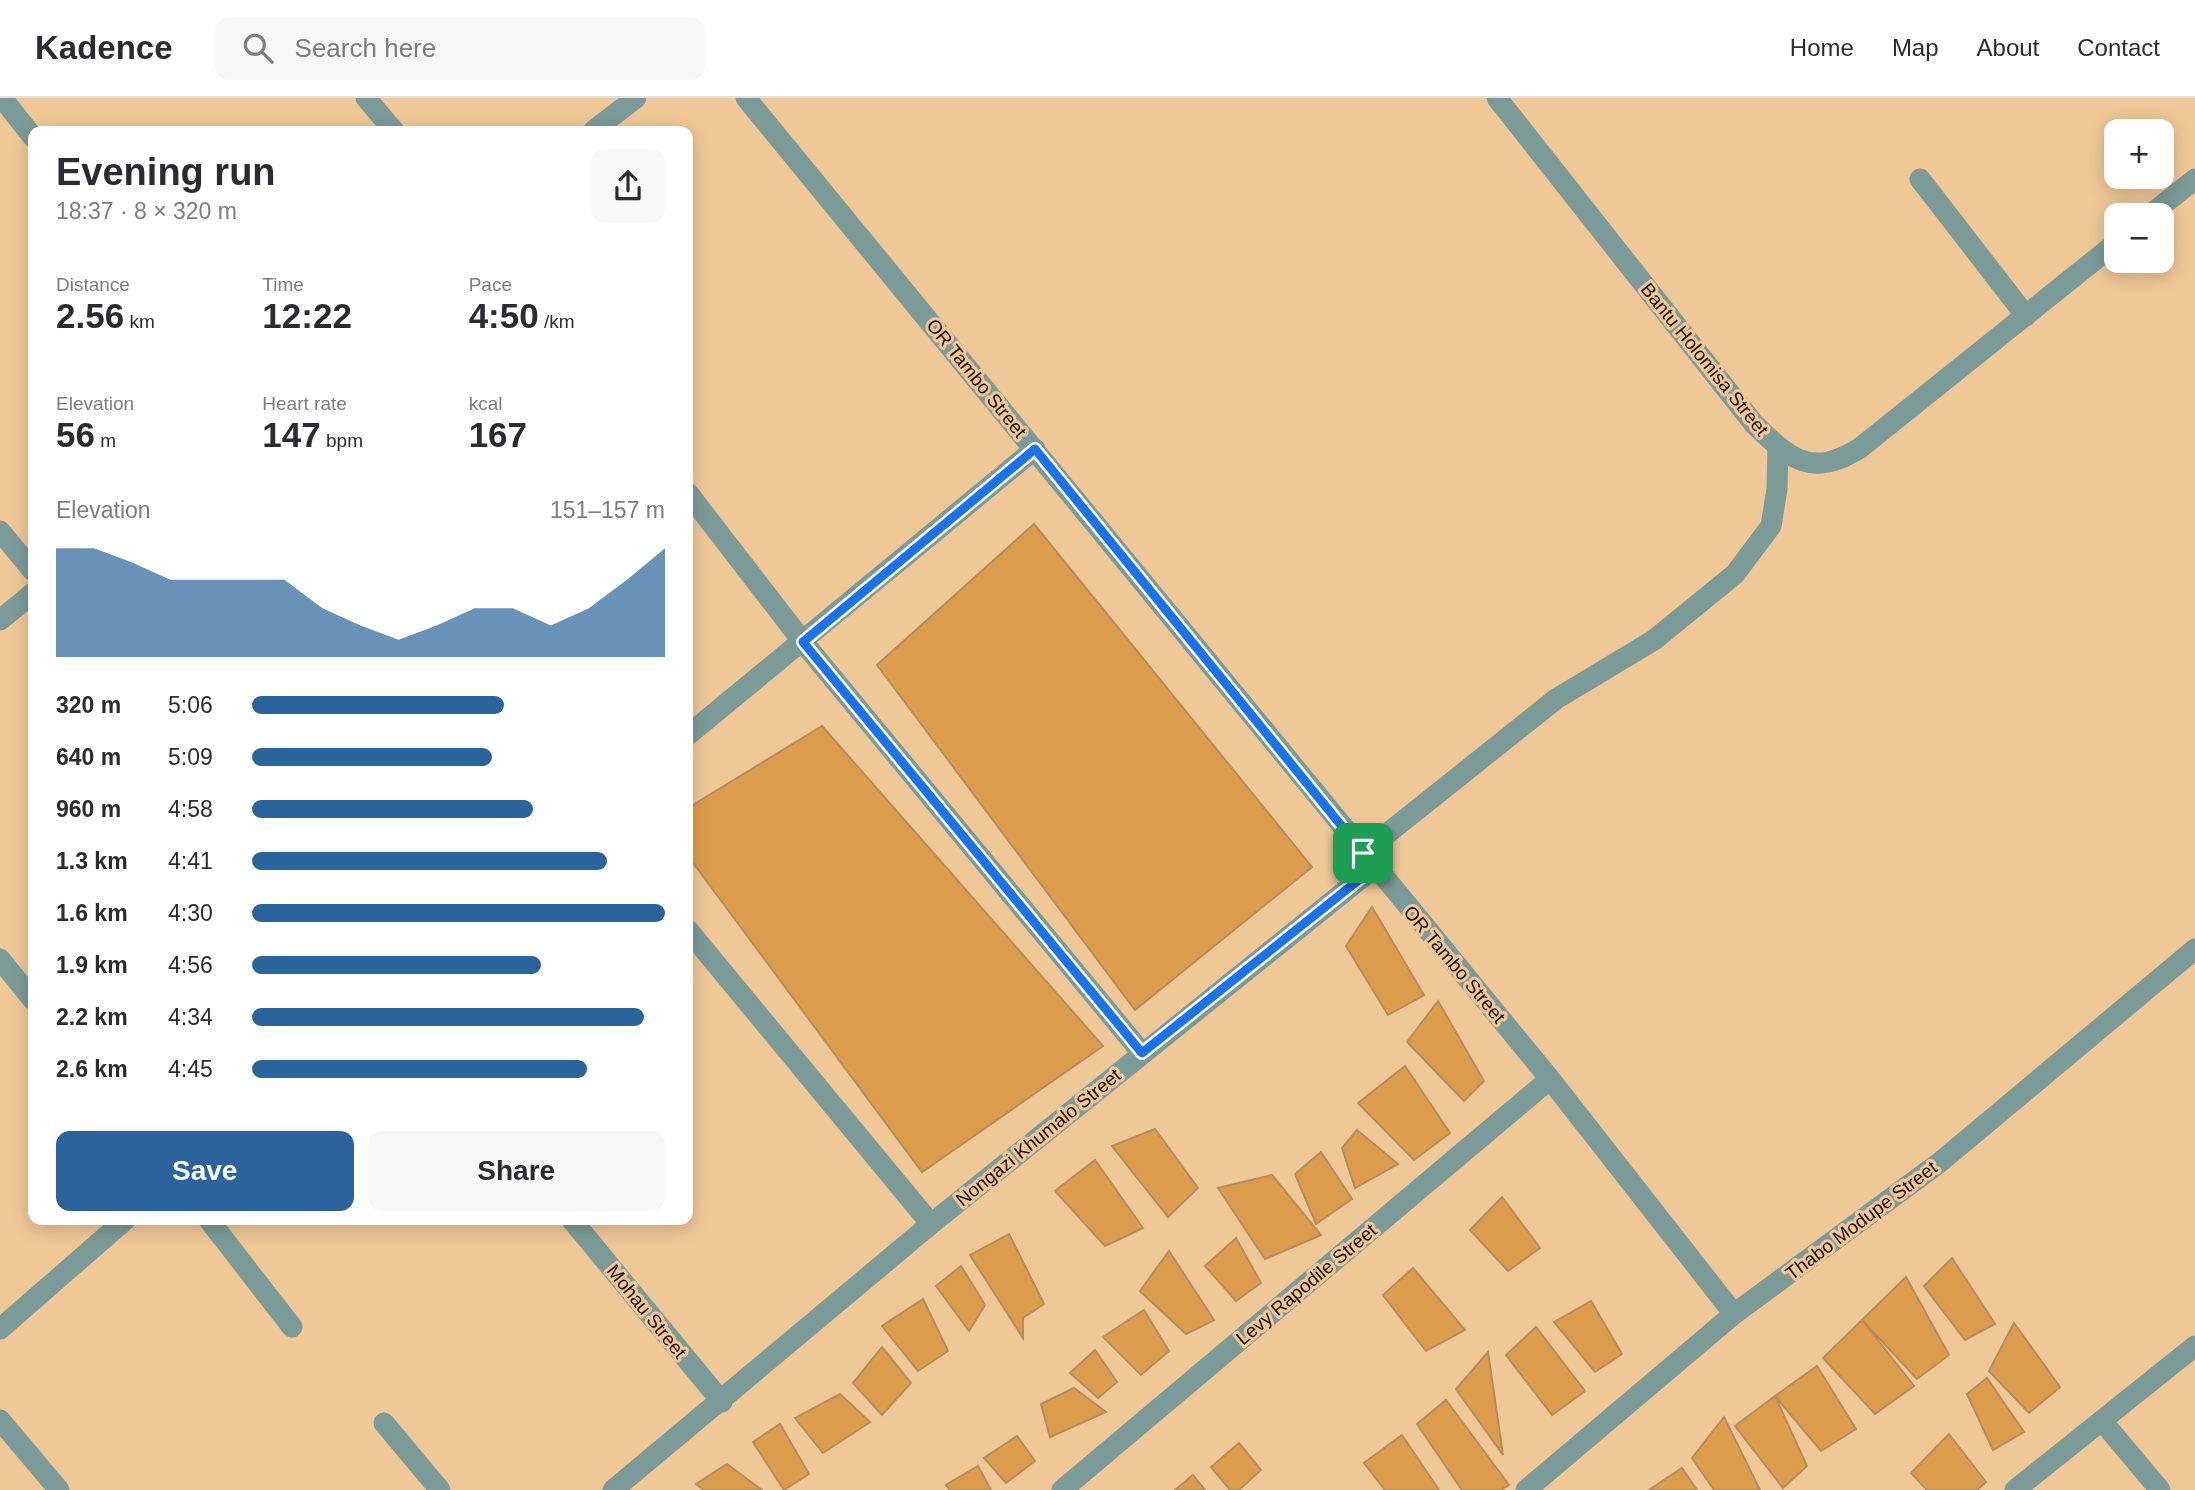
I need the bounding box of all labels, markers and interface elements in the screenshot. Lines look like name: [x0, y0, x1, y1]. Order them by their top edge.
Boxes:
search box: [215, 17, 705, 80]
text: Kadence: [35, 29, 173, 66]
icon: search: [239, 29, 277, 67]
text: Search here: [295, 33, 436, 63]
text: Home: [1790, 34, 1854, 61]
text: Map: [1892, 34, 1939, 61]
text: About: [1977, 34, 2039, 61]
text: Contact: [2077, 34, 2160, 61]
map controls: [2104, 119, 2174, 273]
button: +: [2104, 119, 2174, 189]
button: share: [591, 149, 665, 223]
text: Evening run: [56, 151, 276, 193]
text: 18:37 · 8 × 320 m: [56, 198, 237, 224]
button: −: [2104, 203, 2174, 273]
text: Distance: [56, 274, 130, 295]
text: Time: [262, 274, 304, 295]
text: Pace: [469, 274, 512, 295]
street label: Bantu Holomisa Street: [1637, 279, 1773, 440]
text: 2.56: [56, 296, 124, 335]
text: 12:22: [262, 296, 352, 335]
text: 4:50: [469, 296, 539, 335]
text: km: [124, 311, 155, 332]
text: /km: [539, 311, 575, 332]
street label: OR Tambo Street: [922, 315, 1031, 442]
text: Elevation: [56, 393, 134, 414]
text: Heart rate: [262, 393, 347, 414]
text: kcal: [469, 393, 502, 414]
text: 56: [56, 415, 95, 454]
text: 147: [262, 415, 321, 454]
text: 167: [469, 415, 527, 454]
text: m: [95, 430, 116, 451]
text: bpm: [321, 430, 363, 451]
text: Elevation: [56, 497, 151, 523]
text: 151–157 m: [550, 497, 665, 523]
text: 320 m: [56, 692, 121, 718]
text: 5:06: [168, 692, 213, 718]
text: 640 m: [56, 744, 121, 770]
text: 5:09: [168, 744, 213, 770]
text: 960 m: [56, 796, 121, 822]
text: 4:58: [168, 796, 213, 822]
pin: [1333, 823, 1393, 883]
icon: arrive: [1344, 834, 1382, 872]
text: 1.3 km: [56, 848, 128, 874]
text: 4:41: [168, 848, 213, 874]
text: 1.6 km: [56, 900, 128, 926]
text: 4:30: [168, 900, 213, 926]
street label: OR Tambo Street: [1400, 901, 1510, 1028]
text: 1.9 km: [56, 952, 128, 978]
text: 4:56: [168, 952, 213, 978]
text: 2.2 km: [56, 1004, 128, 1030]
text: 4:34: [168, 1004, 213, 1030]
text: 2.6 km: [56, 1056, 128, 1082]
text: 4:45: [168, 1056, 213, 1082]
street label: Nongazi Khumalo Street: [952, 1064, 1126, 1210]
button: Save: [56, 1131, 354, 1211]
button: Share: [368, 1131, 665, 1211]
street label: Thabo Modupe Street: [1782, 1156, 1942, 1284]
street label: Levy Rapodile Street: [1232, 1219, 1381, 1349]
street label: Mohau Street: [603, 1260, 691, 1363]

